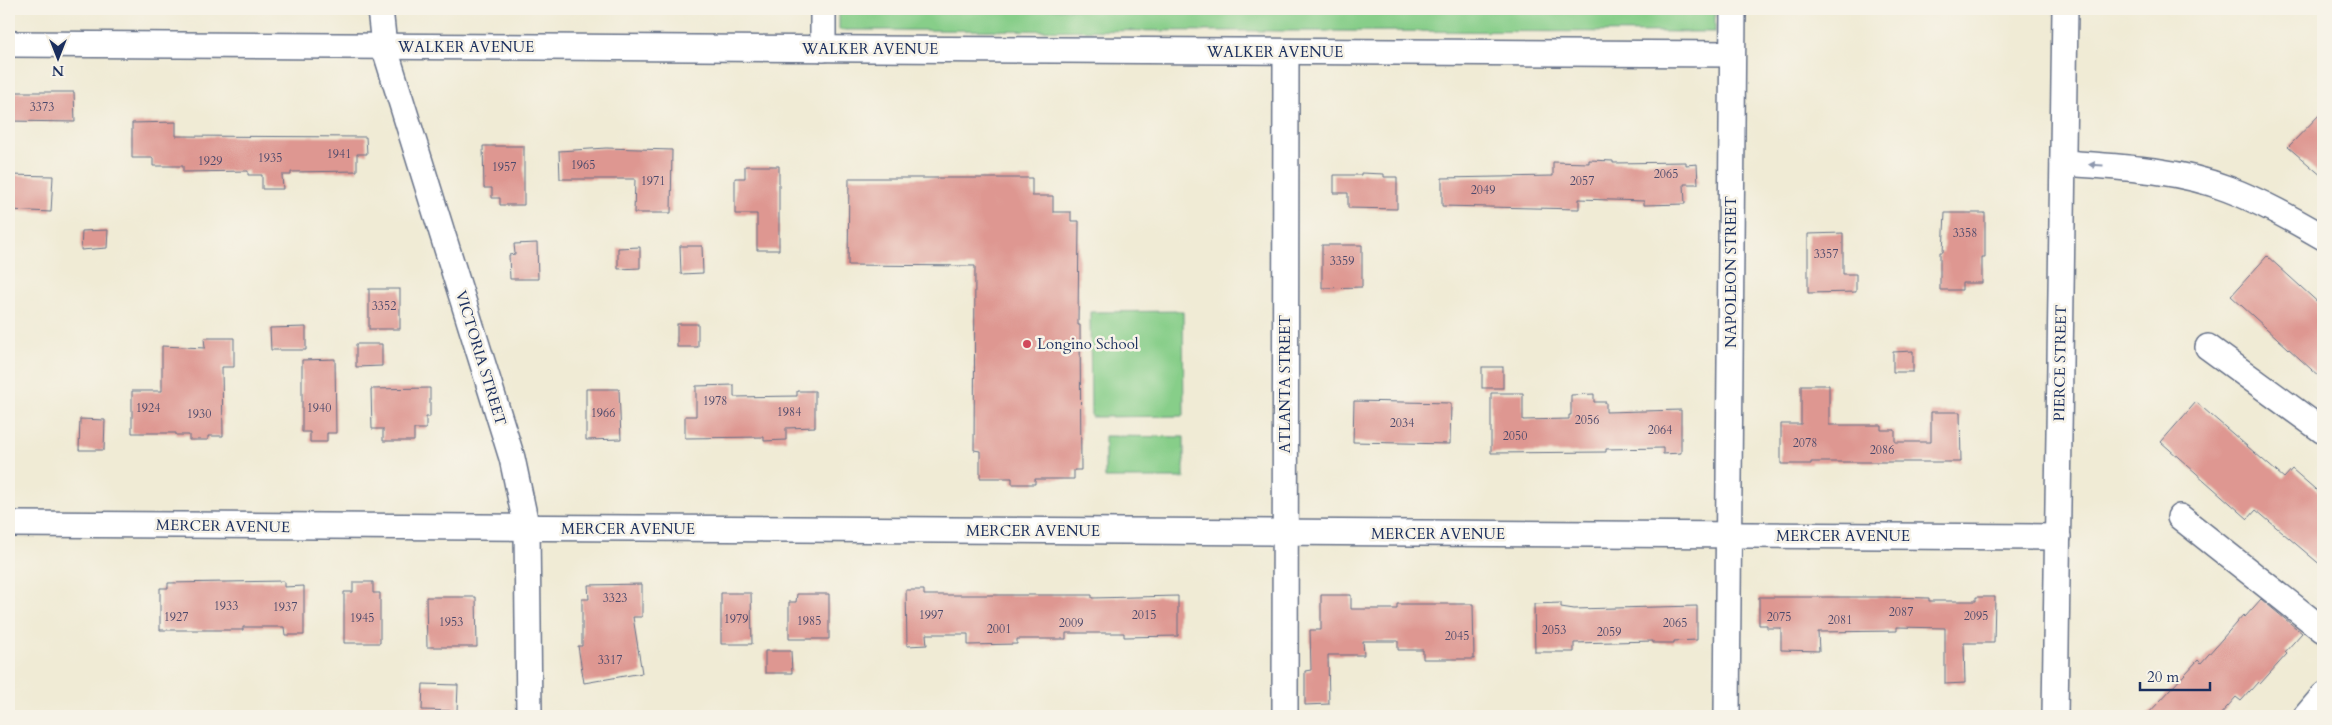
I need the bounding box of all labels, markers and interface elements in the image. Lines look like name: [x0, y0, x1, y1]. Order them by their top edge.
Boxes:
north arrow: [32, 32, 82, 82]
street label: WALKER AVENUE: [397, 37, 534, 57]
street label: WALKER AVENUE: [801, 39, 938, 59]
street label: WALKER AVENUE: [1206, 42, 1343, 62]
text: N: [52, 61, 64, 80]
house number: 3373: [30, 99, 54, 115]
house number: 1941: [327, 146, 351, 162]
house number: 1935: [258, 150, 282, 166]
house number: 1929: [198, 153, 222, 169]
house number: 1965: [571, 157, 595, 173]
house number: 1957: [492, 159, 516, 175]
one-way arrow: [2088, 161, 2104, 169]
house number: 2065: [1654, 166, 1678, 182]
house number: 1971: [641, 173, 665, 189]
house number: 2057: [1570, 173, 1594, 189]
house number: 2049: [1471, 182, 1495, 198]
street label: NAPOLEON STREET: [1721, 196, 1741, 348]
house number: 3358: [1953, 225, 1977, 241]
house number: 3357: [1814, 246, 1838, 262]
house number: 3359: [1330, 253, 1354, 269]
street label: VICTORIA STREET: [451, 288, 511, 428]
house number: 3352: [372, 298, 396, 314]
street label: PIERCE STREET: [2049, 304, 2071, 422]
street label: ATLANTA STREET: [1275, 315, 1295, 453]
place label: Longino School: [1037, 334, 1139, 354]
marker: Longino School: [1021, 338, 1033, 350]
house number: 1978: [703, 393, 727, 409]
house number: 1924: [136, 400, 160, 416]
house number: 1940: [307, 400, 331, 416]
house number: 1984: [777, 404, 801, 420]
house number: 1966: [591, 405, 615, 421]
house number: 1930: [187, 406, 211, 422]
house number: 2056: [1575, 412, 1599, 428]
house number: 2034: [1390, 415, 1414, 431]
house number: 2064: [1648, 422, 1672, 438]
house number: 2050: [1503, 428, 1527, 444]
house number: 2078: [1793, 435, 1817, 451]
house number: 2086: [1870, 442, 1894, 458]
street label: MERCER AVENUE: [156, 515, 290, 537]
street label: MERCER AVENUE: [561, 519, 695, 539]
street label: MERCER AVENUE: [966, 521, 1100, 541]
street label: MERCER AVENUE: [1371, 524, 1505, 544]
street label: MERCER AVENUE: [1776, 526, 1910, 546]
house number: 3323: [603, 590, 627, 606]
house number: 1933: [214, 598, 238, 614]
house number: 1937: [273, 599, 297, 615]
house number: 2087: [1889, 604, 1913, 620]
house number: 1997: [919, 607, 943, 623]
house number: 2015: [1132, 607, 1156, 623]
house number: 2095: [1964, 608, 1988, 624]
house number: 1927: [164, 609, 188, 625]
house number: 2075: [1767, 609, 1791, 625]
house number: 1945: [350, 610, 374, 626]
house number: 1979: [724, 611, 748, 627]
house number: 2081: [1828, 612, 1852, 628]
house number: 1985: [797, 613, 821, 629]
house number: 1953: [439, 614, 463, 630]
house number: 2009: [1059, 615, 1083, 631]
house number: 2065: [1663, 615, 1687, 631]
house number: 2001: [987, 621, 1011, 637]
house number: 2053: [1542, 622, 1566, 638]
house number: 2059: [1597, 624, 1621, 640]
house number: 2045: [1445, 628, 1469, 644]
house number: 3317: [598, 652, 622, 668]
scale bar: [2140, 660, 2210, 692]
text: 20 m: [2147, 667, 2179, 687]

